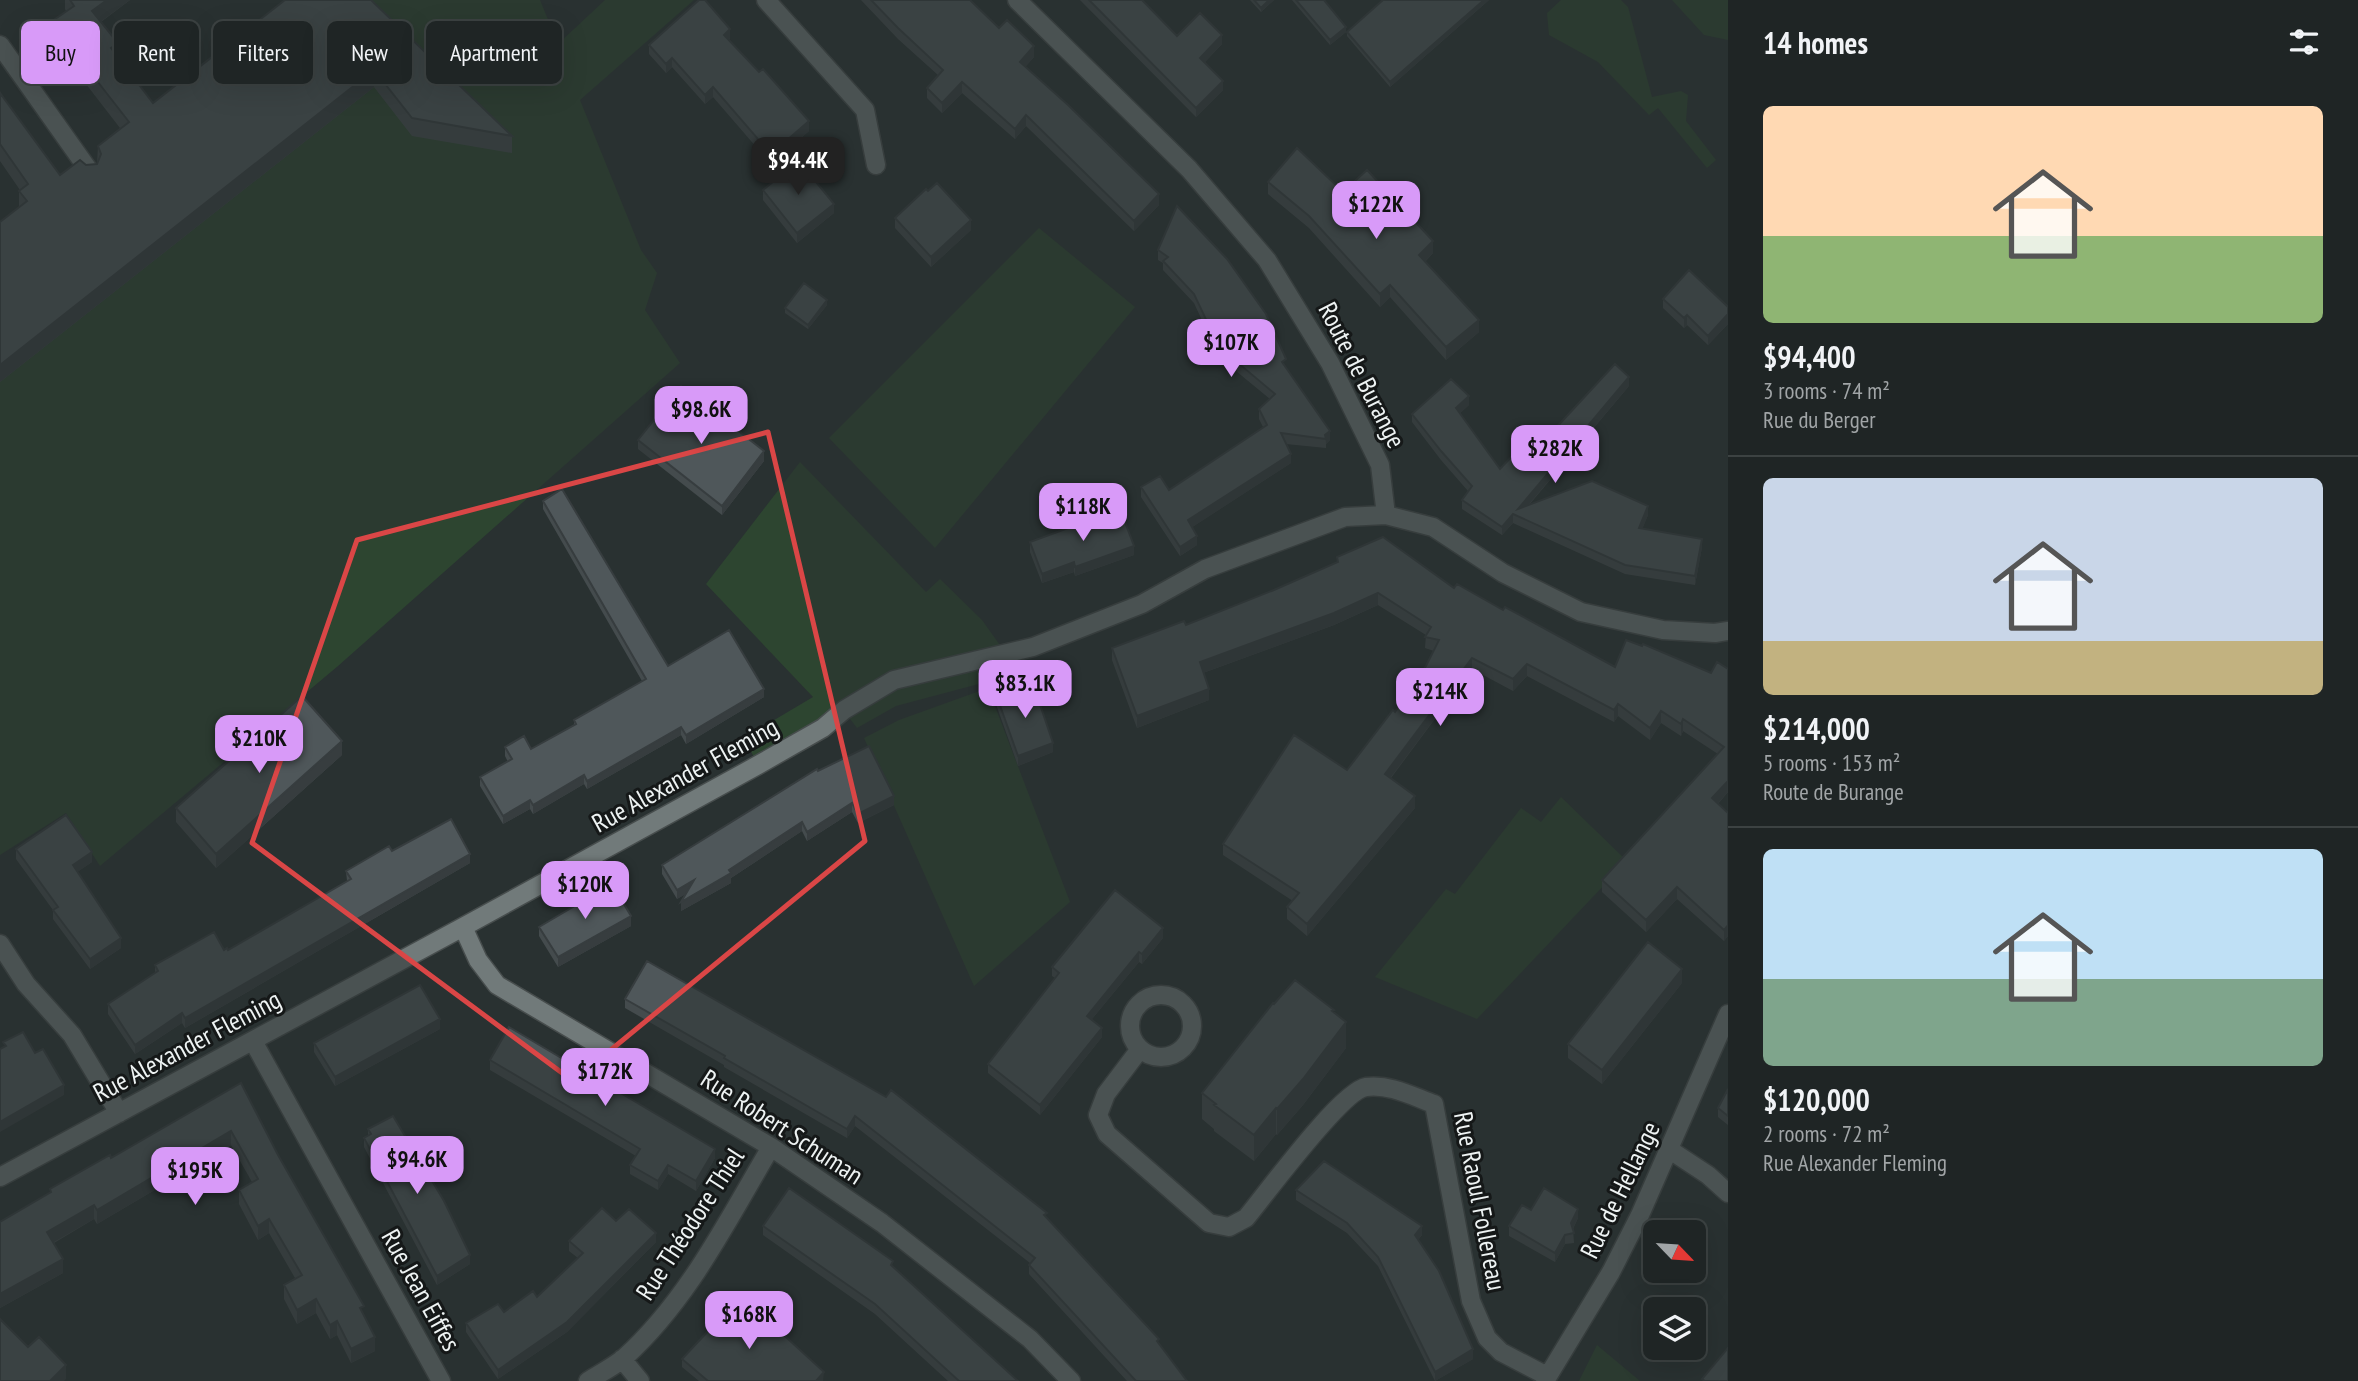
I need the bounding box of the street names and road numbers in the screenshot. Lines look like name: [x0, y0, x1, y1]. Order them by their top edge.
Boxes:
street label: Route de Burange: [1312, 296, 1413, 453]
street label: Rue Alexander Fleming: [586, 710, 784, 839]
street label: Rue Alexander Fleming: [87, 982, 286, 1109]
street label: Rue Robert Schuman: [695, 1062, 870, 1191]
street label: Rue Raoul Follereau: [1447, 1109, 1514, 1293]
street label: Rue de Hellange: [1572, 1116, 1667, 1264]
street label: Rue Théodore Thiel: [628, 1141, 751, 1306]
street label: Rue Jean Eiffes: [375, 1223, 468, 1356]

